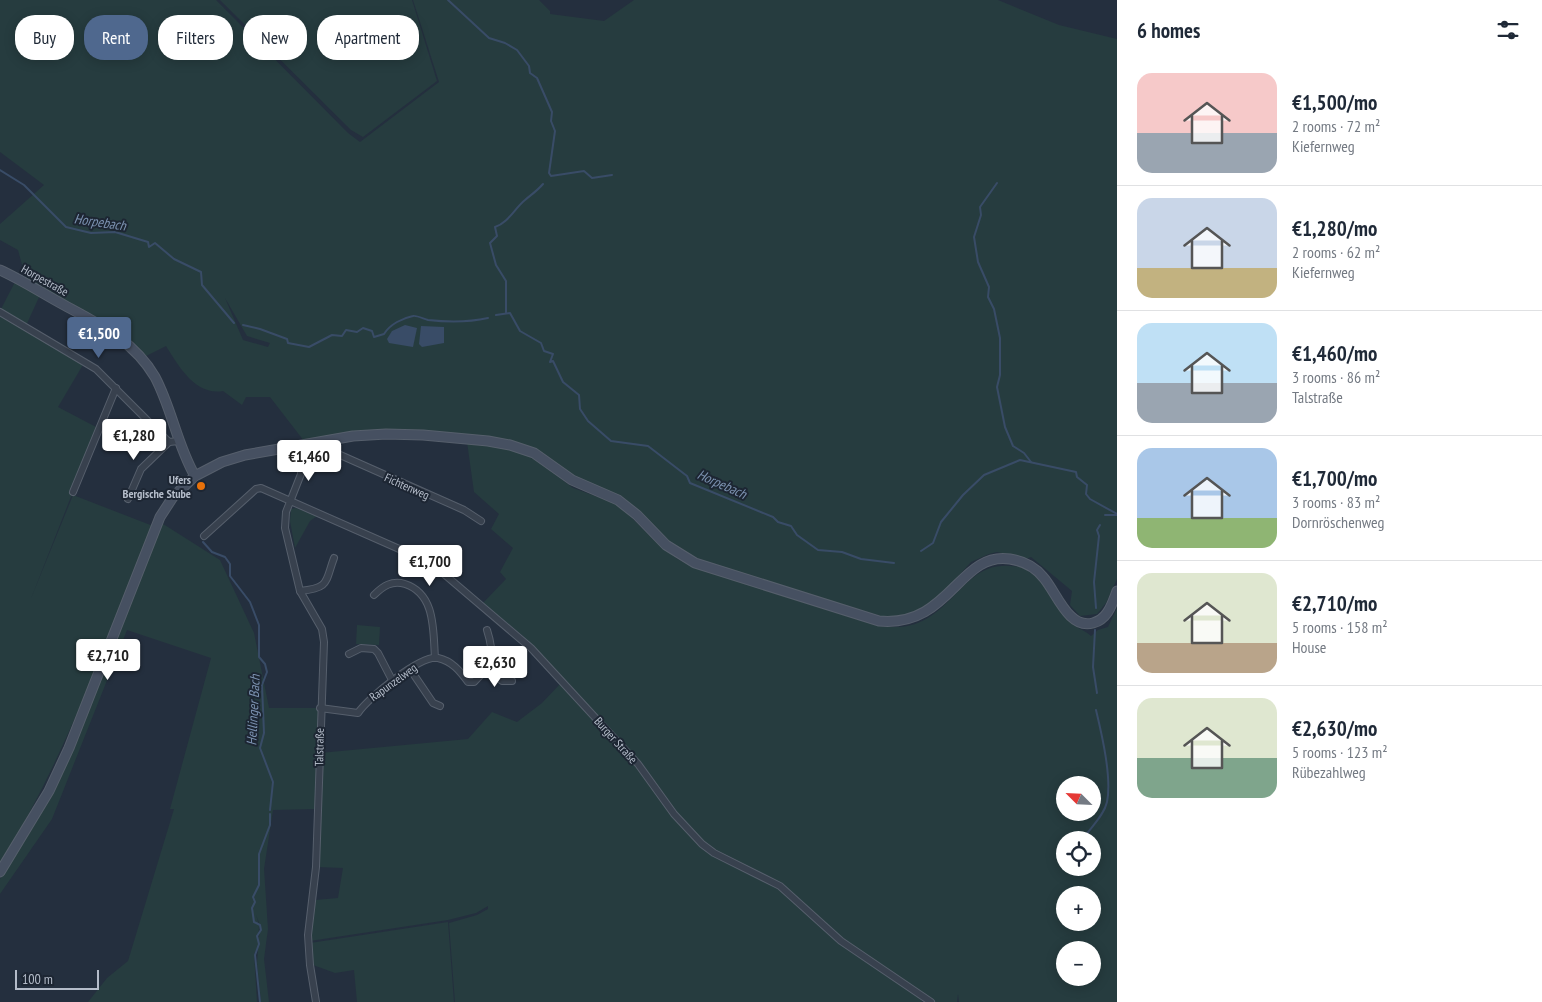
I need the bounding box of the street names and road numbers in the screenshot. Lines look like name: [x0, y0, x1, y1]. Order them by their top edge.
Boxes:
street label: Horpestraße: [19, 261, 71, 299]
street label: Fichtenweg: [382, 469, 432, 503]
street label: Rapunzelweg: [366, 660, 420, 704]
street label: Burger Straße: [591, 714, 641, 766]
street label: Talstraße: [311, 728, 327, 766]

